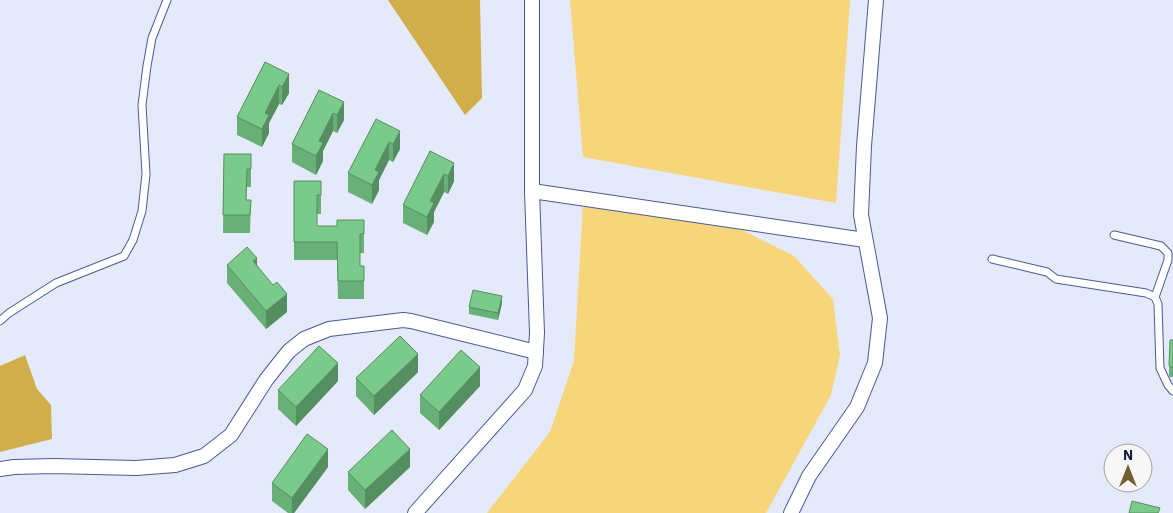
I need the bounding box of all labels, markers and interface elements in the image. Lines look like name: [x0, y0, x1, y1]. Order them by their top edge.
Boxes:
north arrow: [1103, 443, 1153, 493]
text: N: [1123, 446, 1133, 464]

